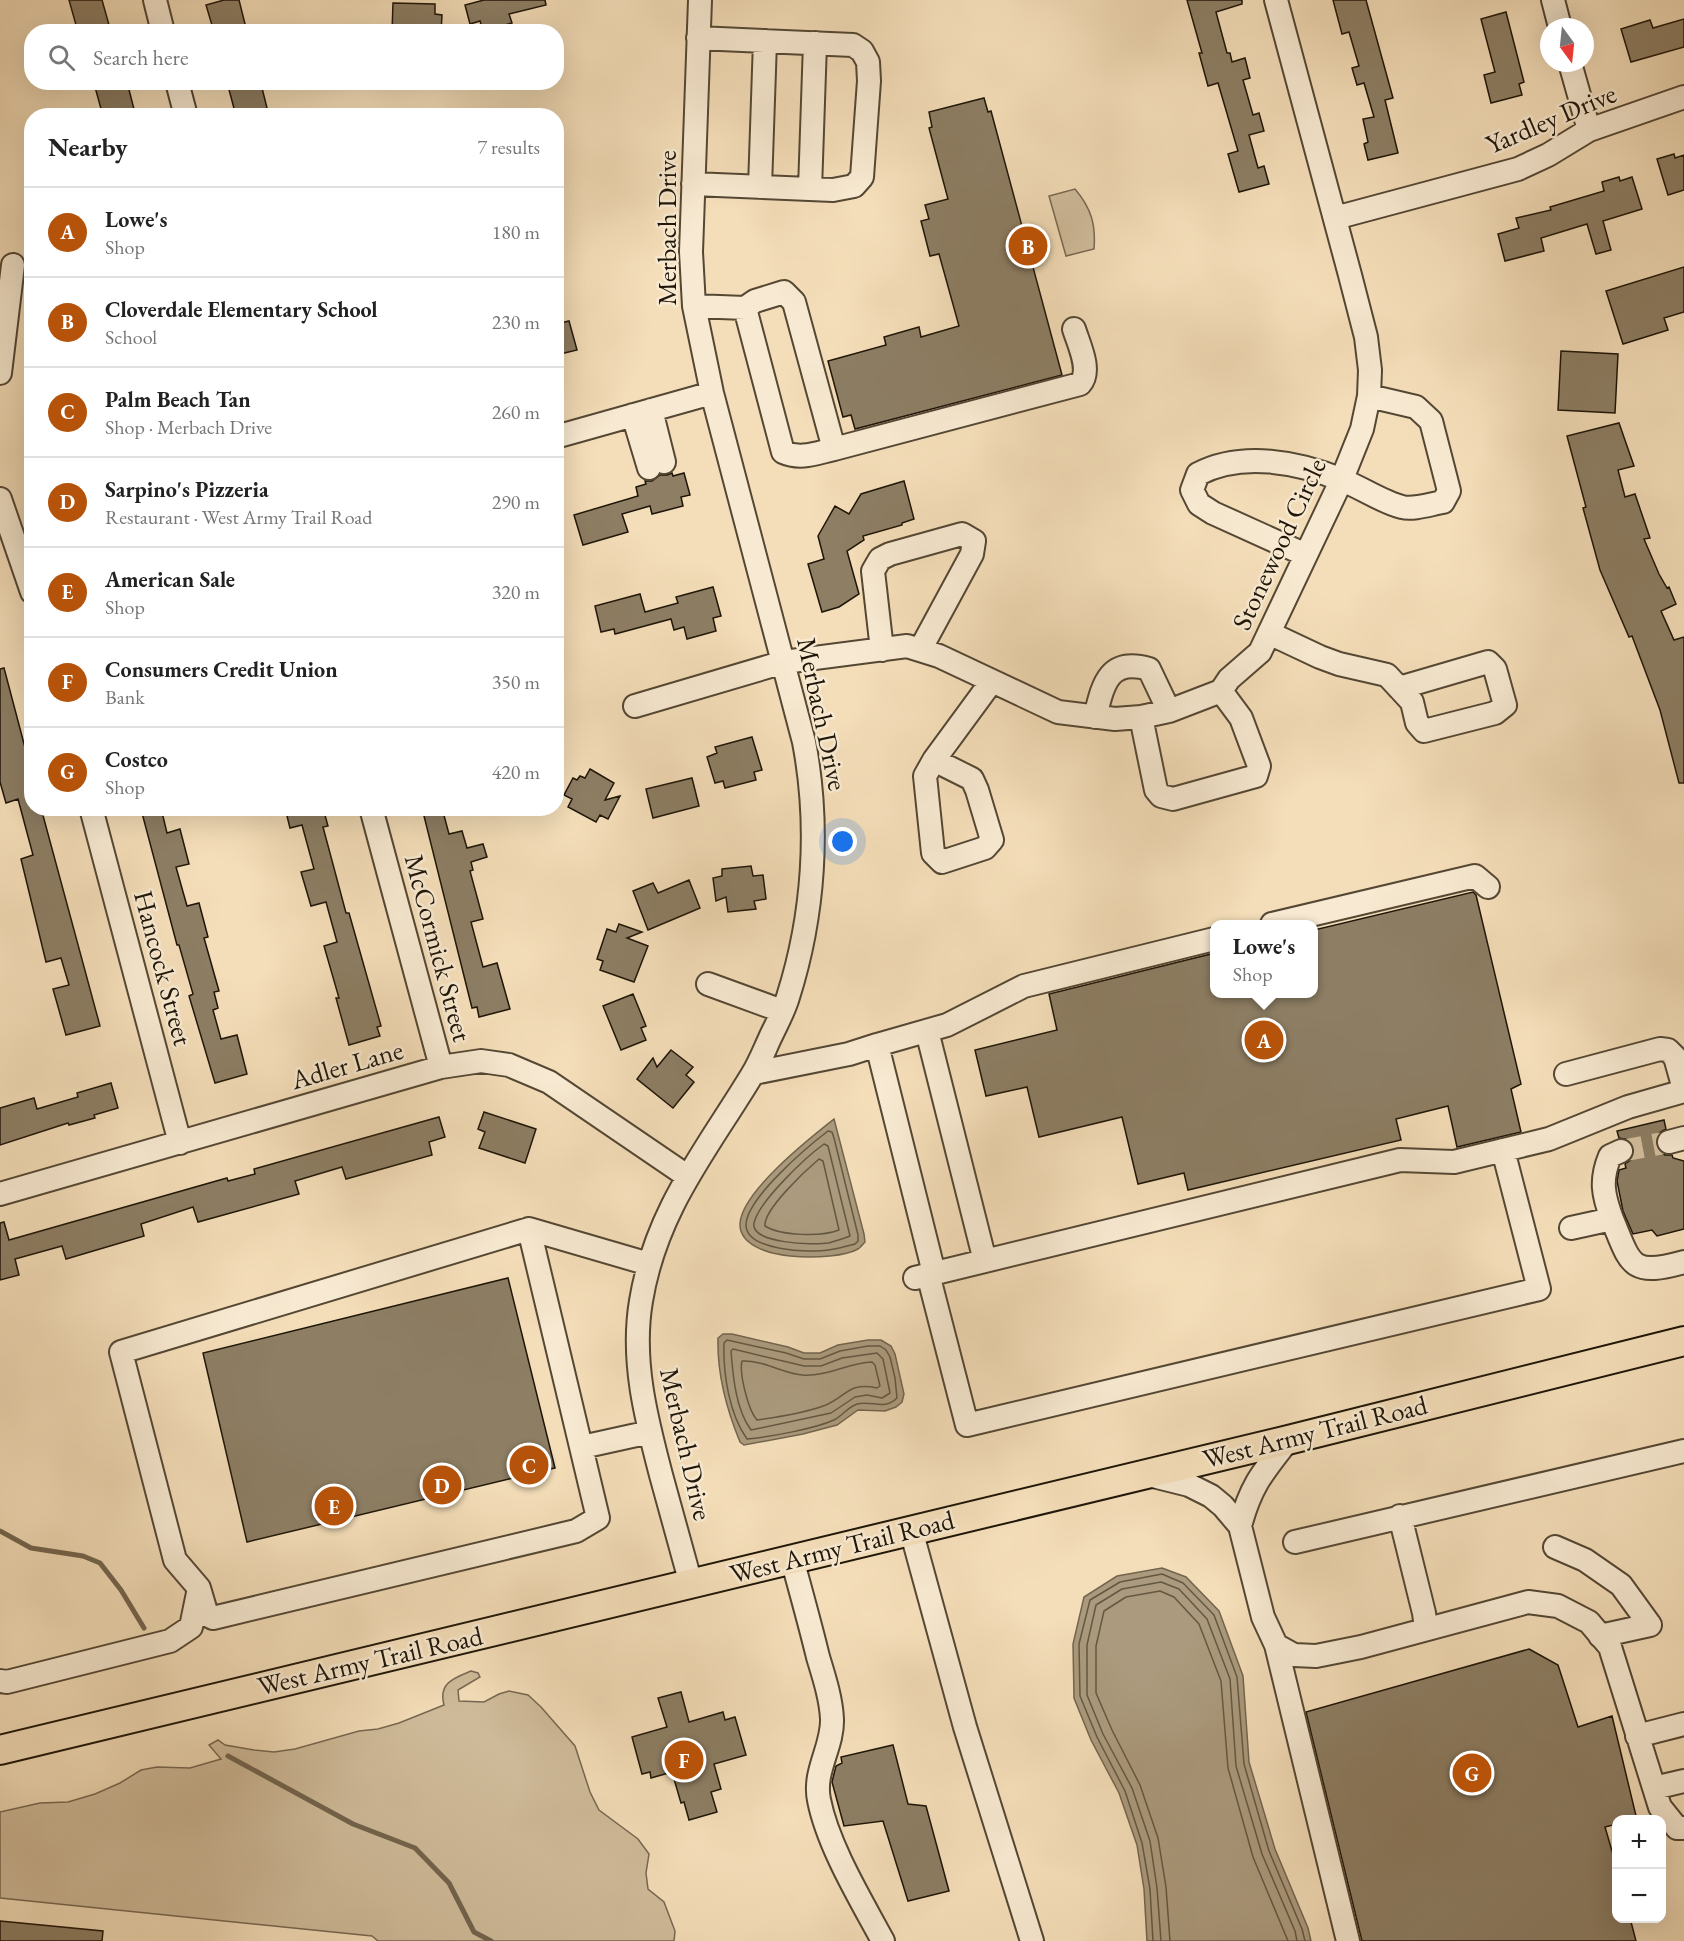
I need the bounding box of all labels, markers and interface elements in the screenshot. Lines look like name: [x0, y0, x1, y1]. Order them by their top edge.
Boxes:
north arrow: [1540, 18, 1594, 72]
search box: [24, 24, 564, 90]
icon: search: [45, 41, 78, 74]
text: Search here: [93, 43, 188, 72]
street label: Yardley Drive: [1480, 75, 1621, 162]
text: Nearby: [48, 130, 128, 164]
text: 7 results: [477, 134, 540, 160]
street label: Merbach Drive: [649, 150, 684, 306]
text: Lowe's: [105, 205, 167, 234]
text: A: [60, 219, 75, 245]
text: 180 m: [492, 219, 540, 245]
pin: B: [1008, 224, 1048, 268]
text: Shop: [105, 234, 145, 260]
text: Cloverdale Elementary School: [105, 295, 378, 324]
text: B: [61, 309, 74, 335]
text: 230 m: [492, 309, 540, 335]
text: School: [105, 324, 157, 350]
text: Palm Beach Tan: [105, 385, 251, 414]
text: C: [60, 399, 75, 425]
text: 260 m: [492, 399, 540, 425]
text: Shop · Merbach Drive: [105, 414, 272, 440]
street label: Stonewood Circle: [1223, 452, 1334, 635]
text: Sarpino's Pizzeria: [105, 475, 269, 504]
text: D: [60, 489, 75, 515]
text: 290 m: [492, 489, 540, 515]
text: Restaurant · West Army Trail Road: [105, 504, 372, 530]
text: American Sale: [105, 565, 235, 594]
text: E: [62, 579, 73, 605]
text: 320 m: [492, 579, 540, 605]
text: Shop: [105, 594, 145, 620]
street label: Merbach Drive: [789, 634, 856, 794]
text: Consumers Credit Union: [105, 655, 338, 684]
text: F: [62, 669, 73, 695]
text: 350 m: [492, 669, 540, 695]
text: Bank: [105, 684, 145, 710]
text: Costco: [105, 745, 168, 774]
text: G: [60, 759, 75, 785]
text: 420 m: [492, 759, 540, 785]
text: Shop: [105, 774, 145, 800]
your location: [828, 827, 857, 856]
street label: McCormick Street: [397, 850, 480, 1046]
street label: Hancock Street: [126, 887, 201, 1050]
popup: [1210, 920, 1318, 998]
text: Lowe's: [1233, 932, 1295, 961]
text: Shop: [1233, 961, 1273, 987]
pin: A: [1244, 1018, 1284, 1062]
street label: Adler Lane: [286, 1032, 407, 1097]
street label: Merbach Drive: [652, 1364, 721, 1524]
street label: West Army Trail Road: [1199, 1387, 1431, 1476]
pin: C: [510, 1442, 548, 1488]
pin: D: [422, 1462, 462, 1508]
pin: E: [314, 1484, 354, 1528]
street label: West Army Trail Road: [726, 1502, 958, 1591]
street label: West Army Trail Road: [254, 1617, 486, 1703]
pin: F: [664, 1738, 704, 1782]
pin: G: [1452, 1750, 1492, 1796]
map controls: [1612, 1815, 1666, 1923]
button: +: [1612, 1815, 1666, 1869]
button: −: [1612, 1869, 1666, 1923]

